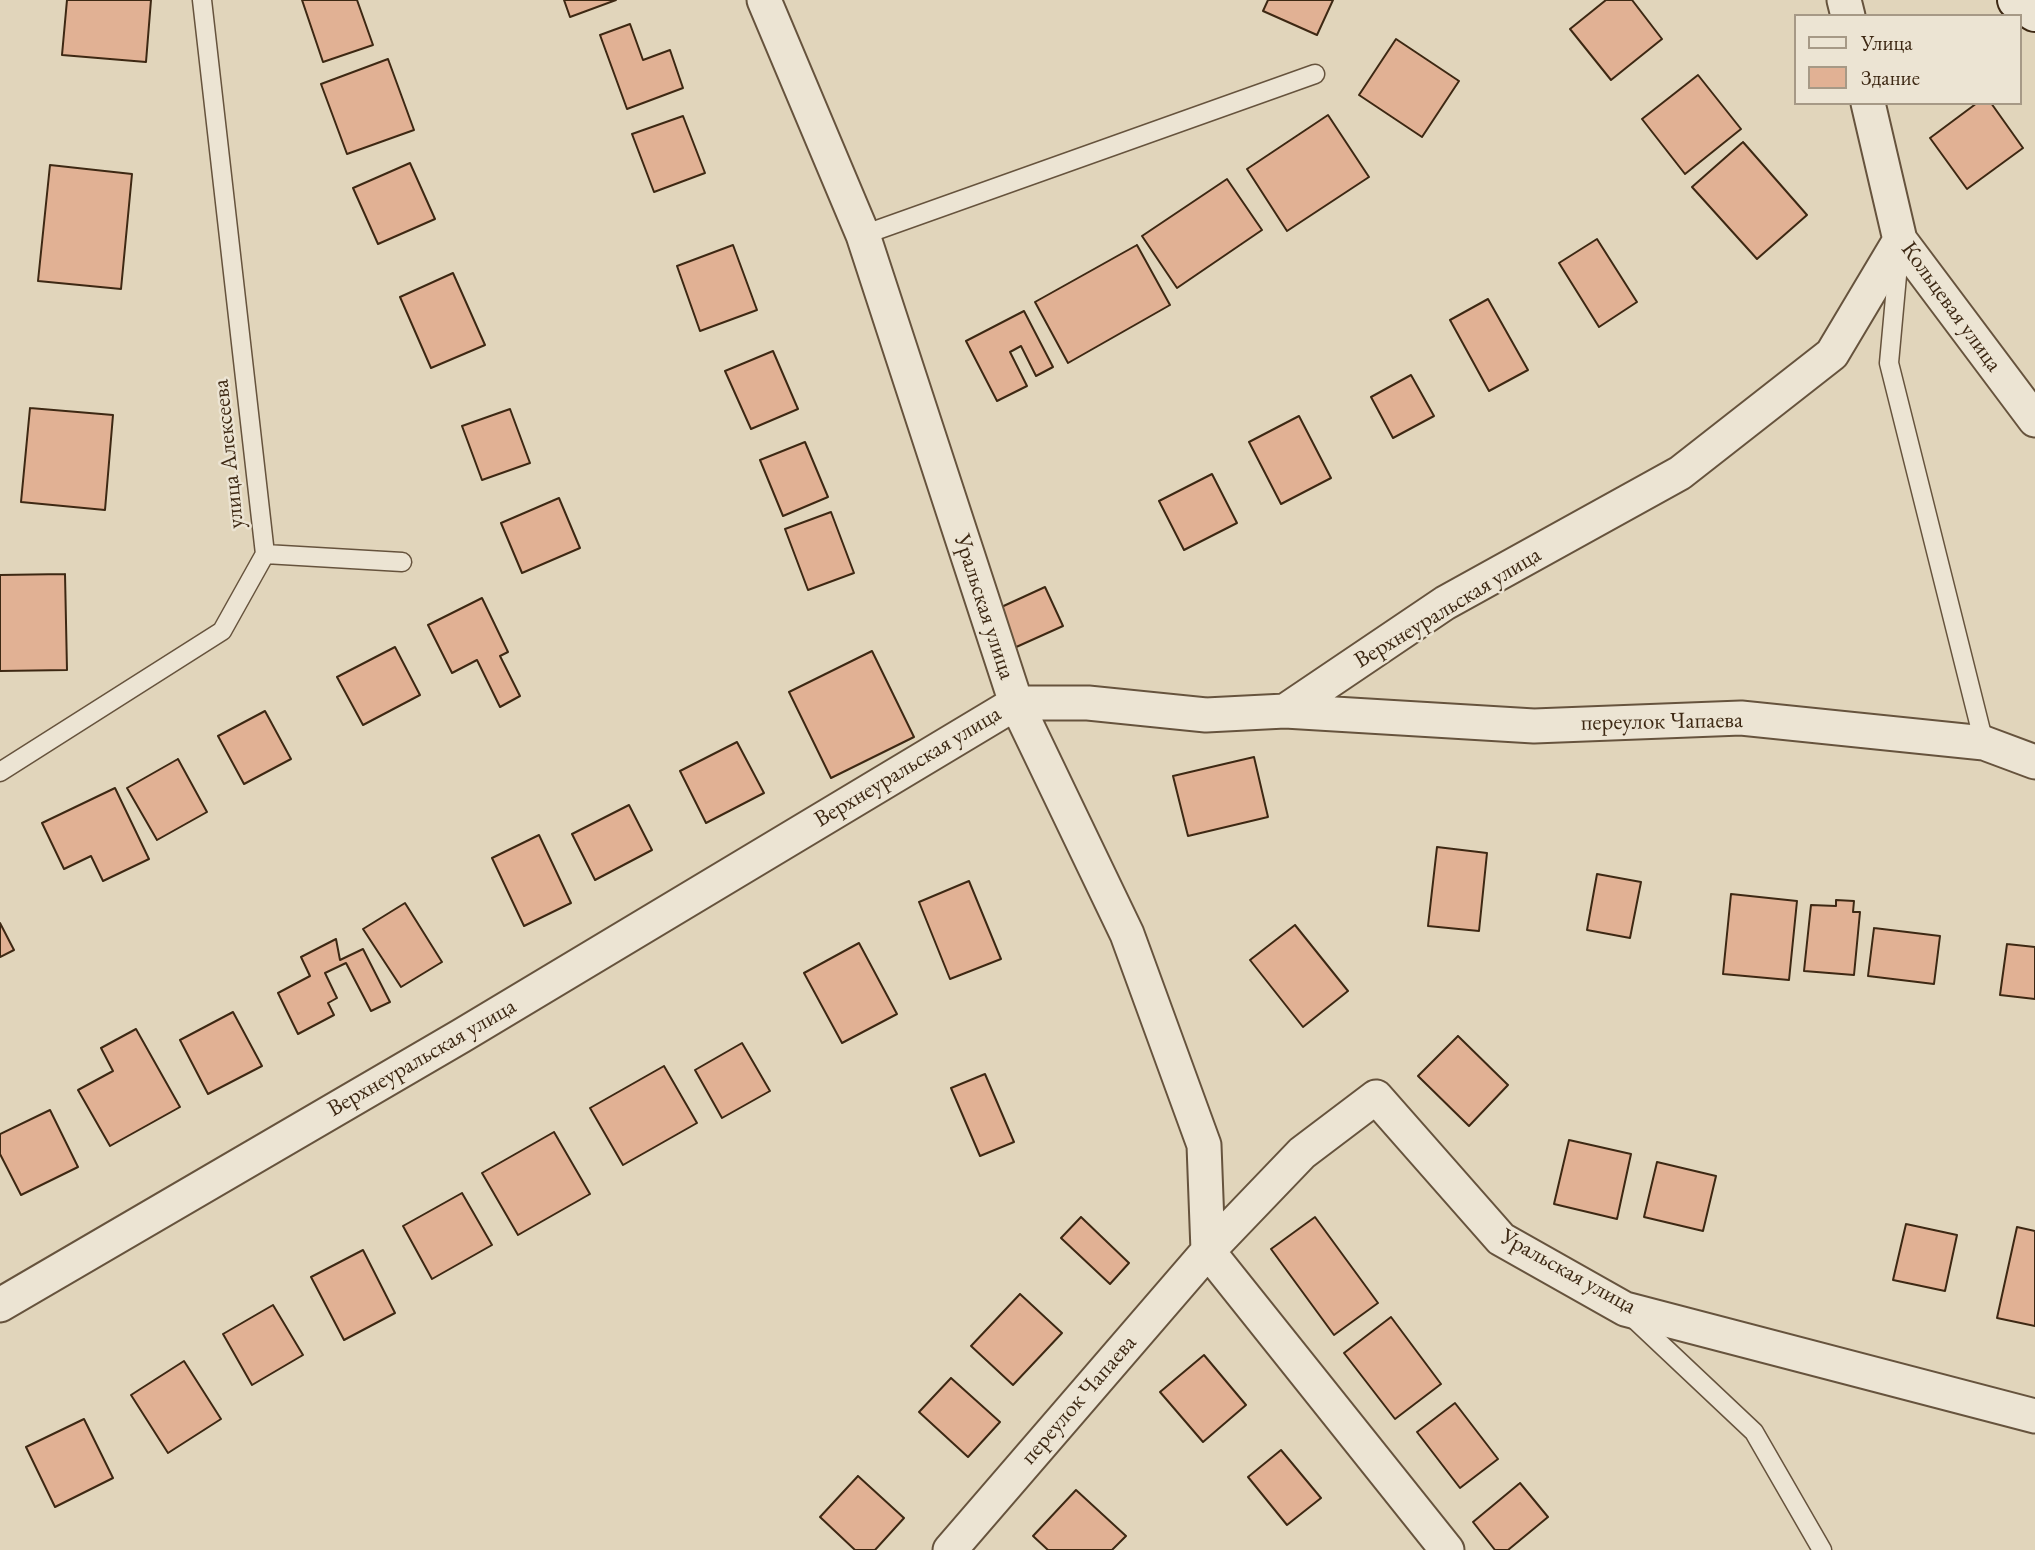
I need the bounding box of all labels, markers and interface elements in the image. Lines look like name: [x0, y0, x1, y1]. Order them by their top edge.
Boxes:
legend: [1794, 14, 2021, 105]
text: Улица: [1861, 29, 1913, 56]
text: Здание: [1861, 64, 1920, 91]
street label: Кольцевая улица: [1895, 237, 2007, 377]
street label: улица Алексеева: [207, 378, 251, 530]
street label: Уральская улица: [948, 531, 1020, 683]
street label: Верхнеуральская улица: [1350, 541, 1546, 675]
street label: Верхнеуральская улица: [810, 700, 1006, 834]
street label: переулок Чапаева: [1581, 707, 1743, 737]
street label: Верхнеуральская улица: [323, 993, 521, 1123]
street label: Уральская улица: [1495, 1223, 1641, 1321]
street label: переулок Чапаева: [1015, 1330, 1143, 1470]

